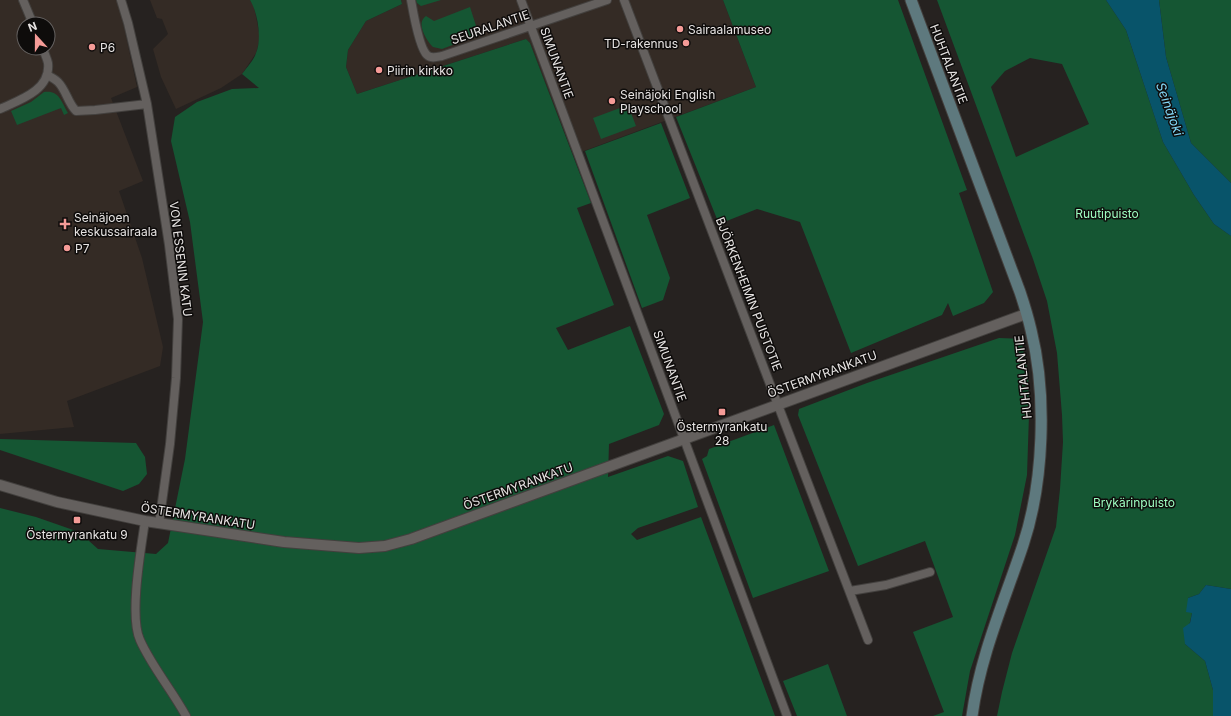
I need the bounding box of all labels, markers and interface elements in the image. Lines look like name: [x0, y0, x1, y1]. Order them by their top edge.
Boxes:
street label: SEURALANTIE: [449, 7, 531, 47]
north arrow: [16, 16, 56, 56]
text: N: [26, 19, 39, 35]
place label: Sairaalamuseo: [688, 22, 771, 37]
street label: HUHTALANTIE: [927, 22, 971, 106]
marker: Sairaalamuseo: [675, 24, 685, 34]
street label: SIMUNANTIE: [537, 25, 577, 101]
place label: TD-rakennus: [604, 36, 678, 51]
marker: TD-rakennus: [681, 38, 691, 48]
place label: P6: [100, 40, 115, 55]
marker: P6: [87, 42, 97, 52]
place label: Piirin kirkko: [387, 63, 453, 78]
marker: Piirin kirkko: [374, 65, 384, 75]
water label: Seinäjoki: [1153, 80, 1187, 139]
place label: Seinäjoki English Playschool: [620, 87, 715, 116]
marker: Seinäjoki English Playschool: [607, 96, 617, 106]
street label: VON ESSENIN KATU: [166, 201, 196, 317]
park label: Ruutipuisto: [1075, 206, 1139, 221]
place label: Seinäjoen keskussairaala: [74, 210, 157, 239]
street label: BJÖRKENHEIMIN PUISTOTIE: [713, 215, 785, 373]
marker: Seinäjoen keskussairaala: [59, 218, 71, 230]
place label: P7: [75, 241, 90, 256]
marker: P7: [62, 243, 72, 253]
street label: SIMUNANTIE: [650, 328, 690, 404]
street label: HUHTALANTIE: [1011, 334, 1035, 420]
street label: ÖSTERMYRANKATU: [765, 347, 879, 401]
marker: Östermyrankatu 28: [717, 407, 727, 417]
place label: Östermyrankatu 28: [677, 419, 767, 448]
street label: ÖSTERMYRANKATU: [461, 459, 575, 513]
park label: Brykärinpuisto: [1093, 495, 1175, 510]
street label: ÖSTERMYRANKATU: [140, 500, 256, 532]
marker: Östermyrankatu 9: [72, 515, 82, 525]
place label: Östermyrankatu 9: [26, 527, 128, 542]

